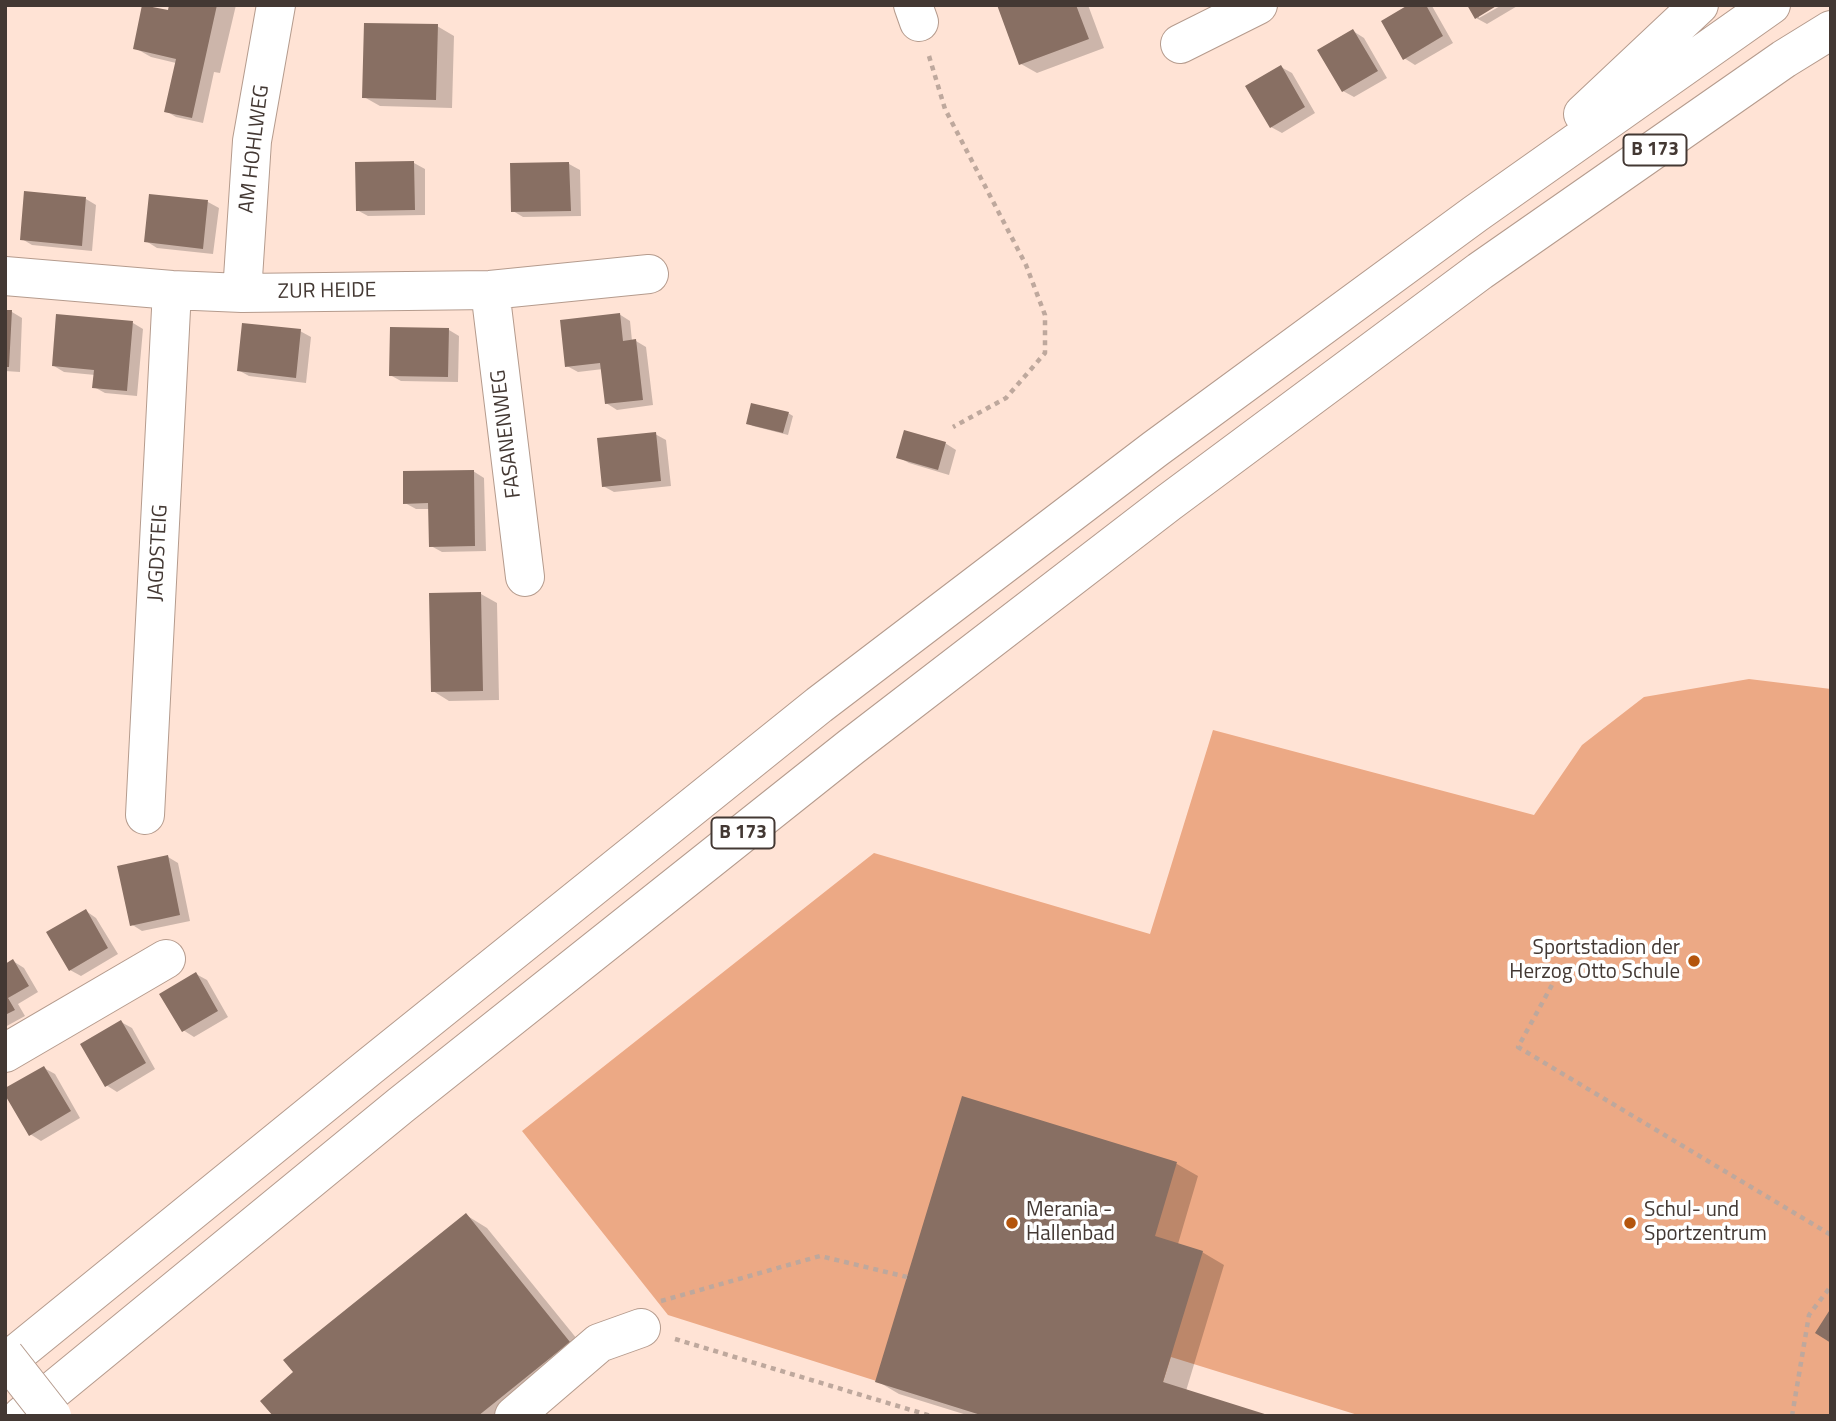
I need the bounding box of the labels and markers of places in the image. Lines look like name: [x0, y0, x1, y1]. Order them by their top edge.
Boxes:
place label: Sportstadion der Herzog Otto Schule: [1509, 936, 1680, 986]
marker: Sportstadion der Herzog Otto Schule: [1686, 953, 1702, 969]
place label: Merania - Hallenbad: [1026, 1198, 1115, 1248]
place label: Schul- und Sportzentrum: [1644, 1198, 1767, 1248]
marker: Merania - Hallenbad: [1004, 1215, 1020, 1231]
marker: Schul- und Sportzentrum: [1622, 1215, 1638, 1231]

